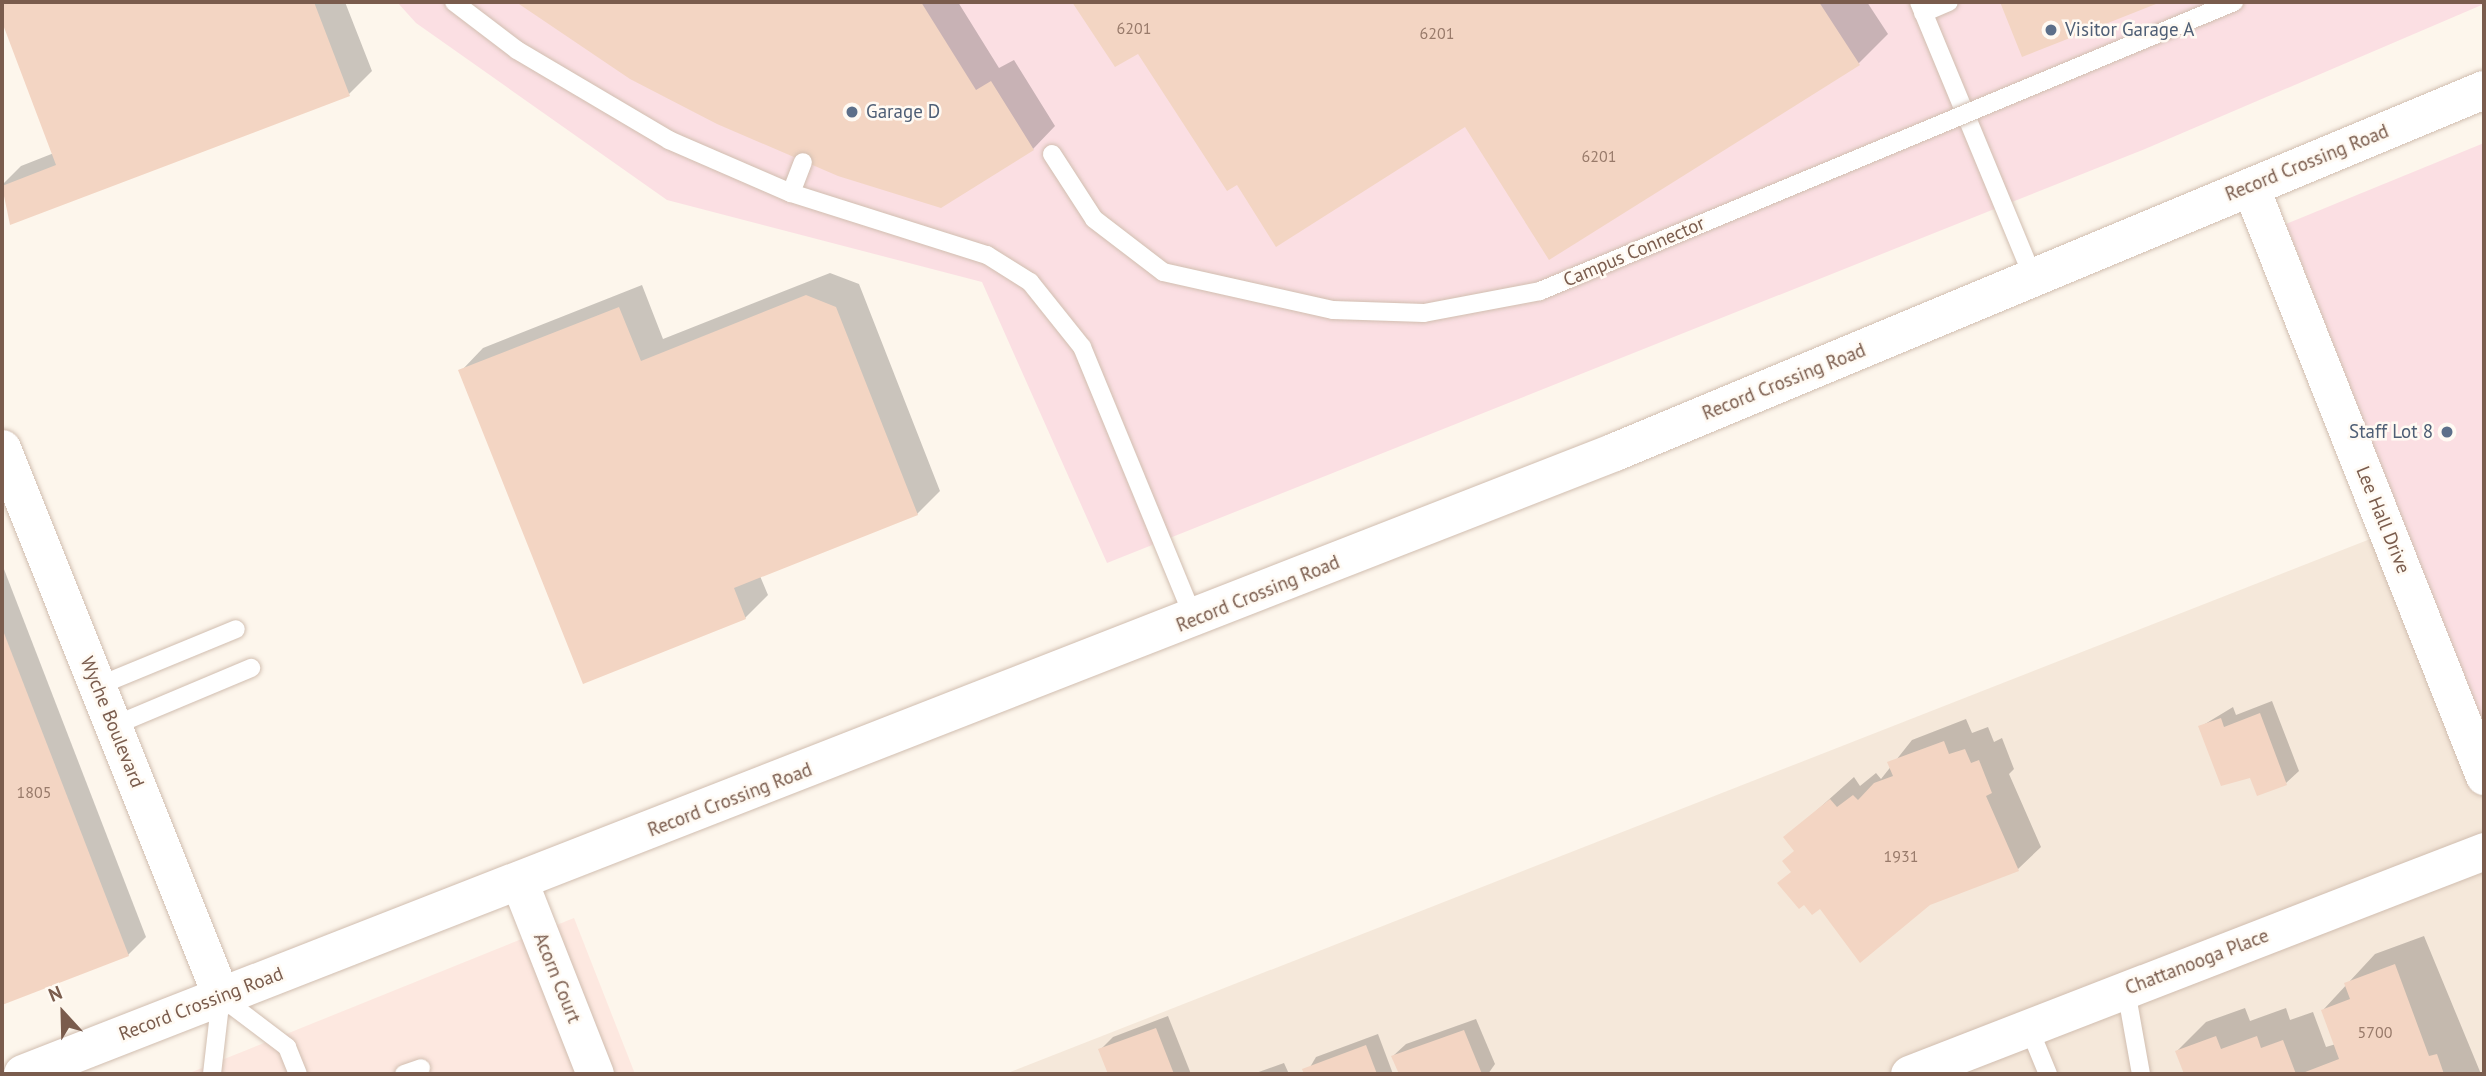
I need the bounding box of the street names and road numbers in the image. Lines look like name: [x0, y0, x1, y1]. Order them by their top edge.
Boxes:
street label: Record Crossing Road: [2222, 120, 2392, 206]
street label: Campus Connector: [1560, 212, 1708, 292]
street label: Record Crossing Road: [1699, 339, 1869, 425]
street label: Lee Hall Drive: [2351, 463, 2415, 577]
street label: Record Crossing Road: [1173, 551, 1343, 637]
street label: Wyche Boulevard: [75, 653, 149, 791]
street label: Record Crossing Road: [645, 758, 815, 842]
street label: Chattanooga Place: [2122, 924, 2272, 1000]
street label: Acorn Court: [529, 930, 585, 1026]
street label: Record Crossing Road: [116, 962, 286, 1046]

